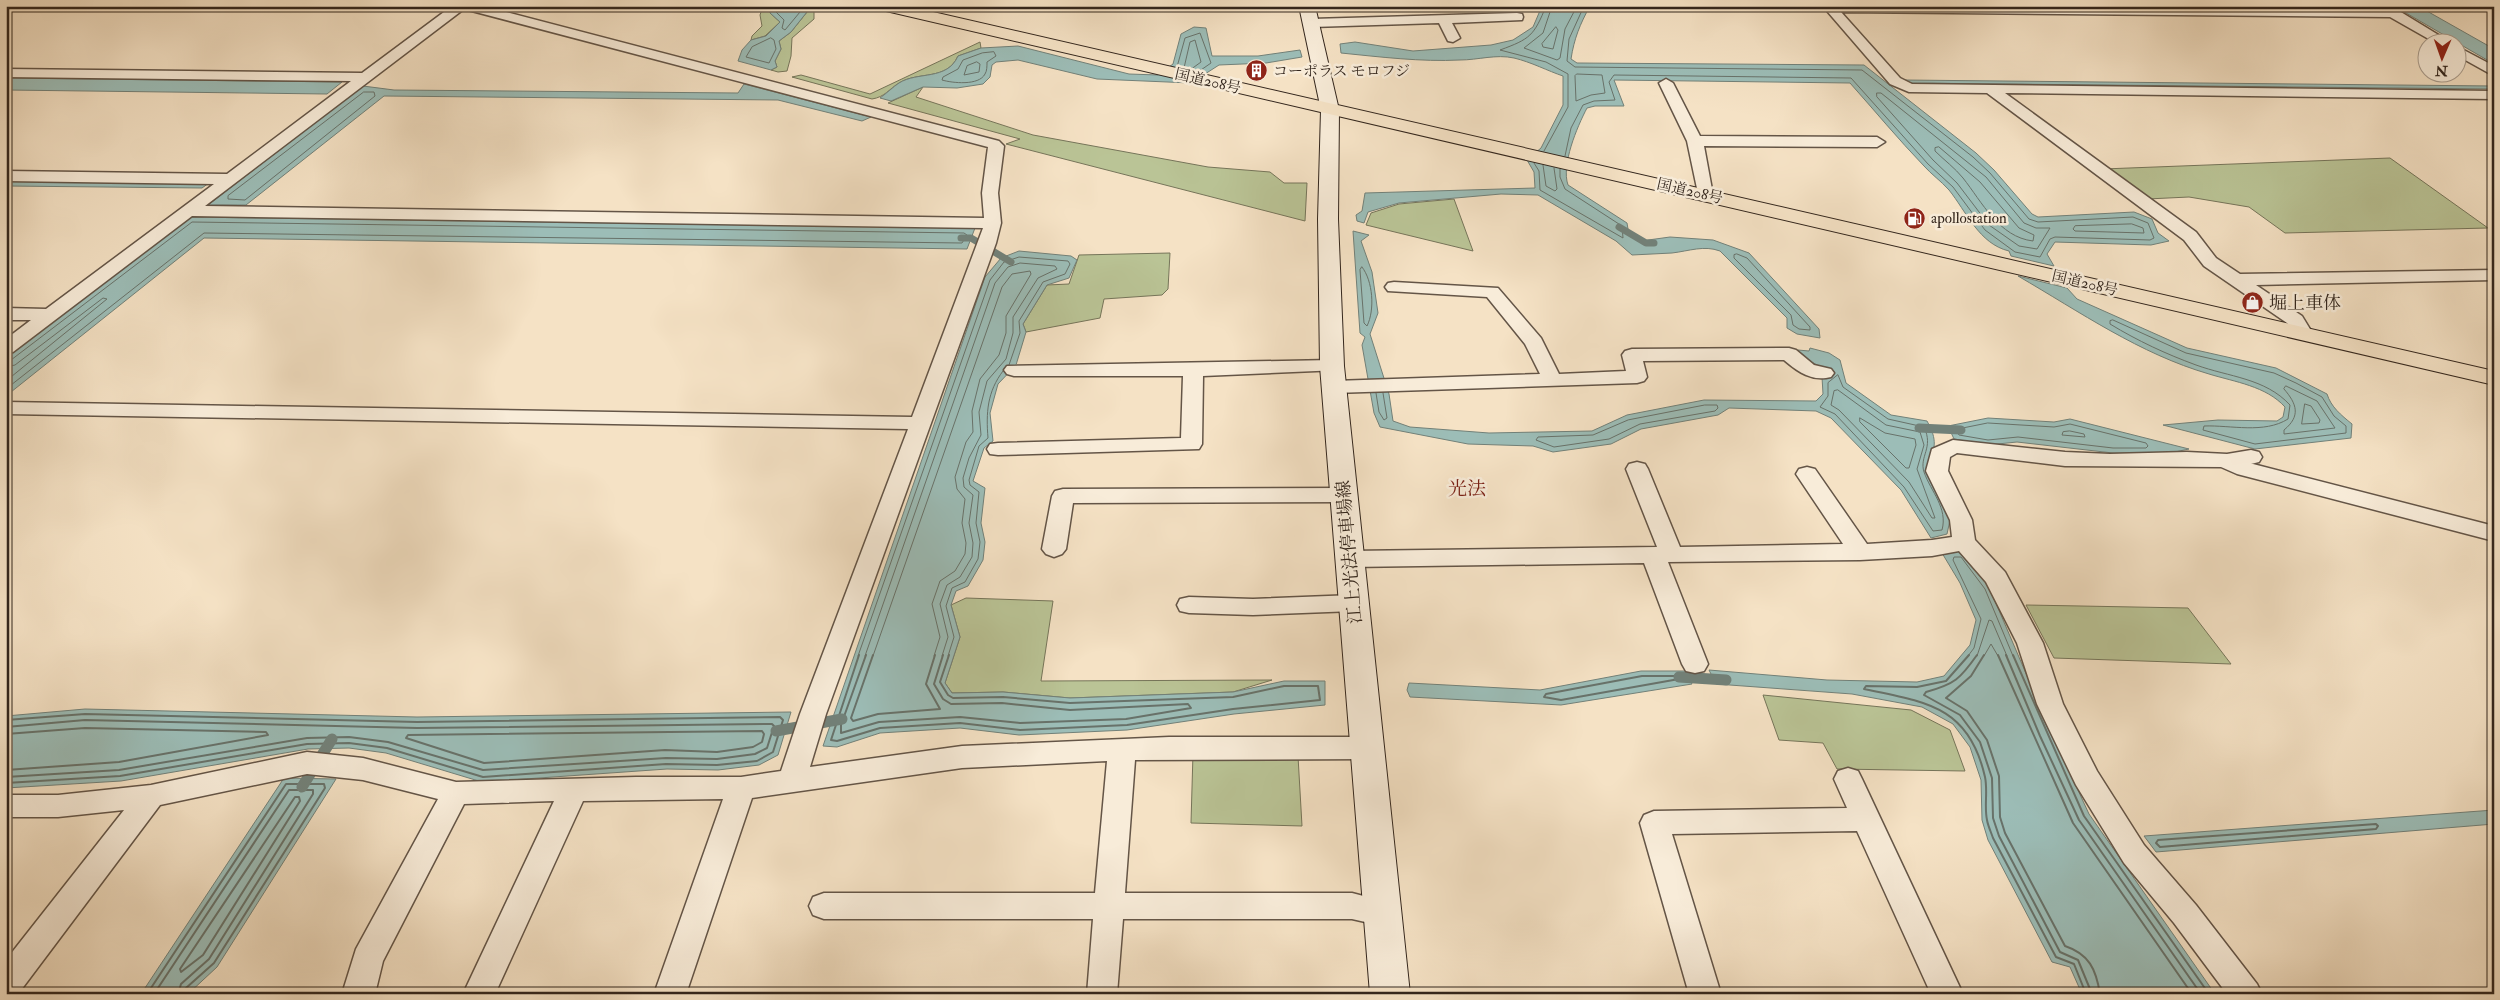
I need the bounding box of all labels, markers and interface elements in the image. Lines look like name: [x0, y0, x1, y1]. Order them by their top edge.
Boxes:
north arrow: [2418, 32, 2468, 82]
building icon: コーポラス モロフジ: [1245, 59, 1269, 83]
place label: コーポラス モロフジ: [1273, 62, 1410, 81]
text: N: [2435, 62, 2449, 79]
street label: 国道208号: [1173, 65, 1243, 98]
street label: 国道208号: [1655, 175, 1725, 208]
fuel station icon: apollostation: [1903, 206, 1927, 230]
place label: apollostation: [1931, 209, 2007, 229]
street label: 国道208号: [2050, 267, 2120, 300]
shop icon: 堀上車体: [2241, 291, 2265, 315]
place label: 堀上車体: [2269, 292, 2341, 315]
district label: 光法: [1448, 477, 1486, 501]
street label: 江上光法停車場線: [1332, 479, 1367, 625]

